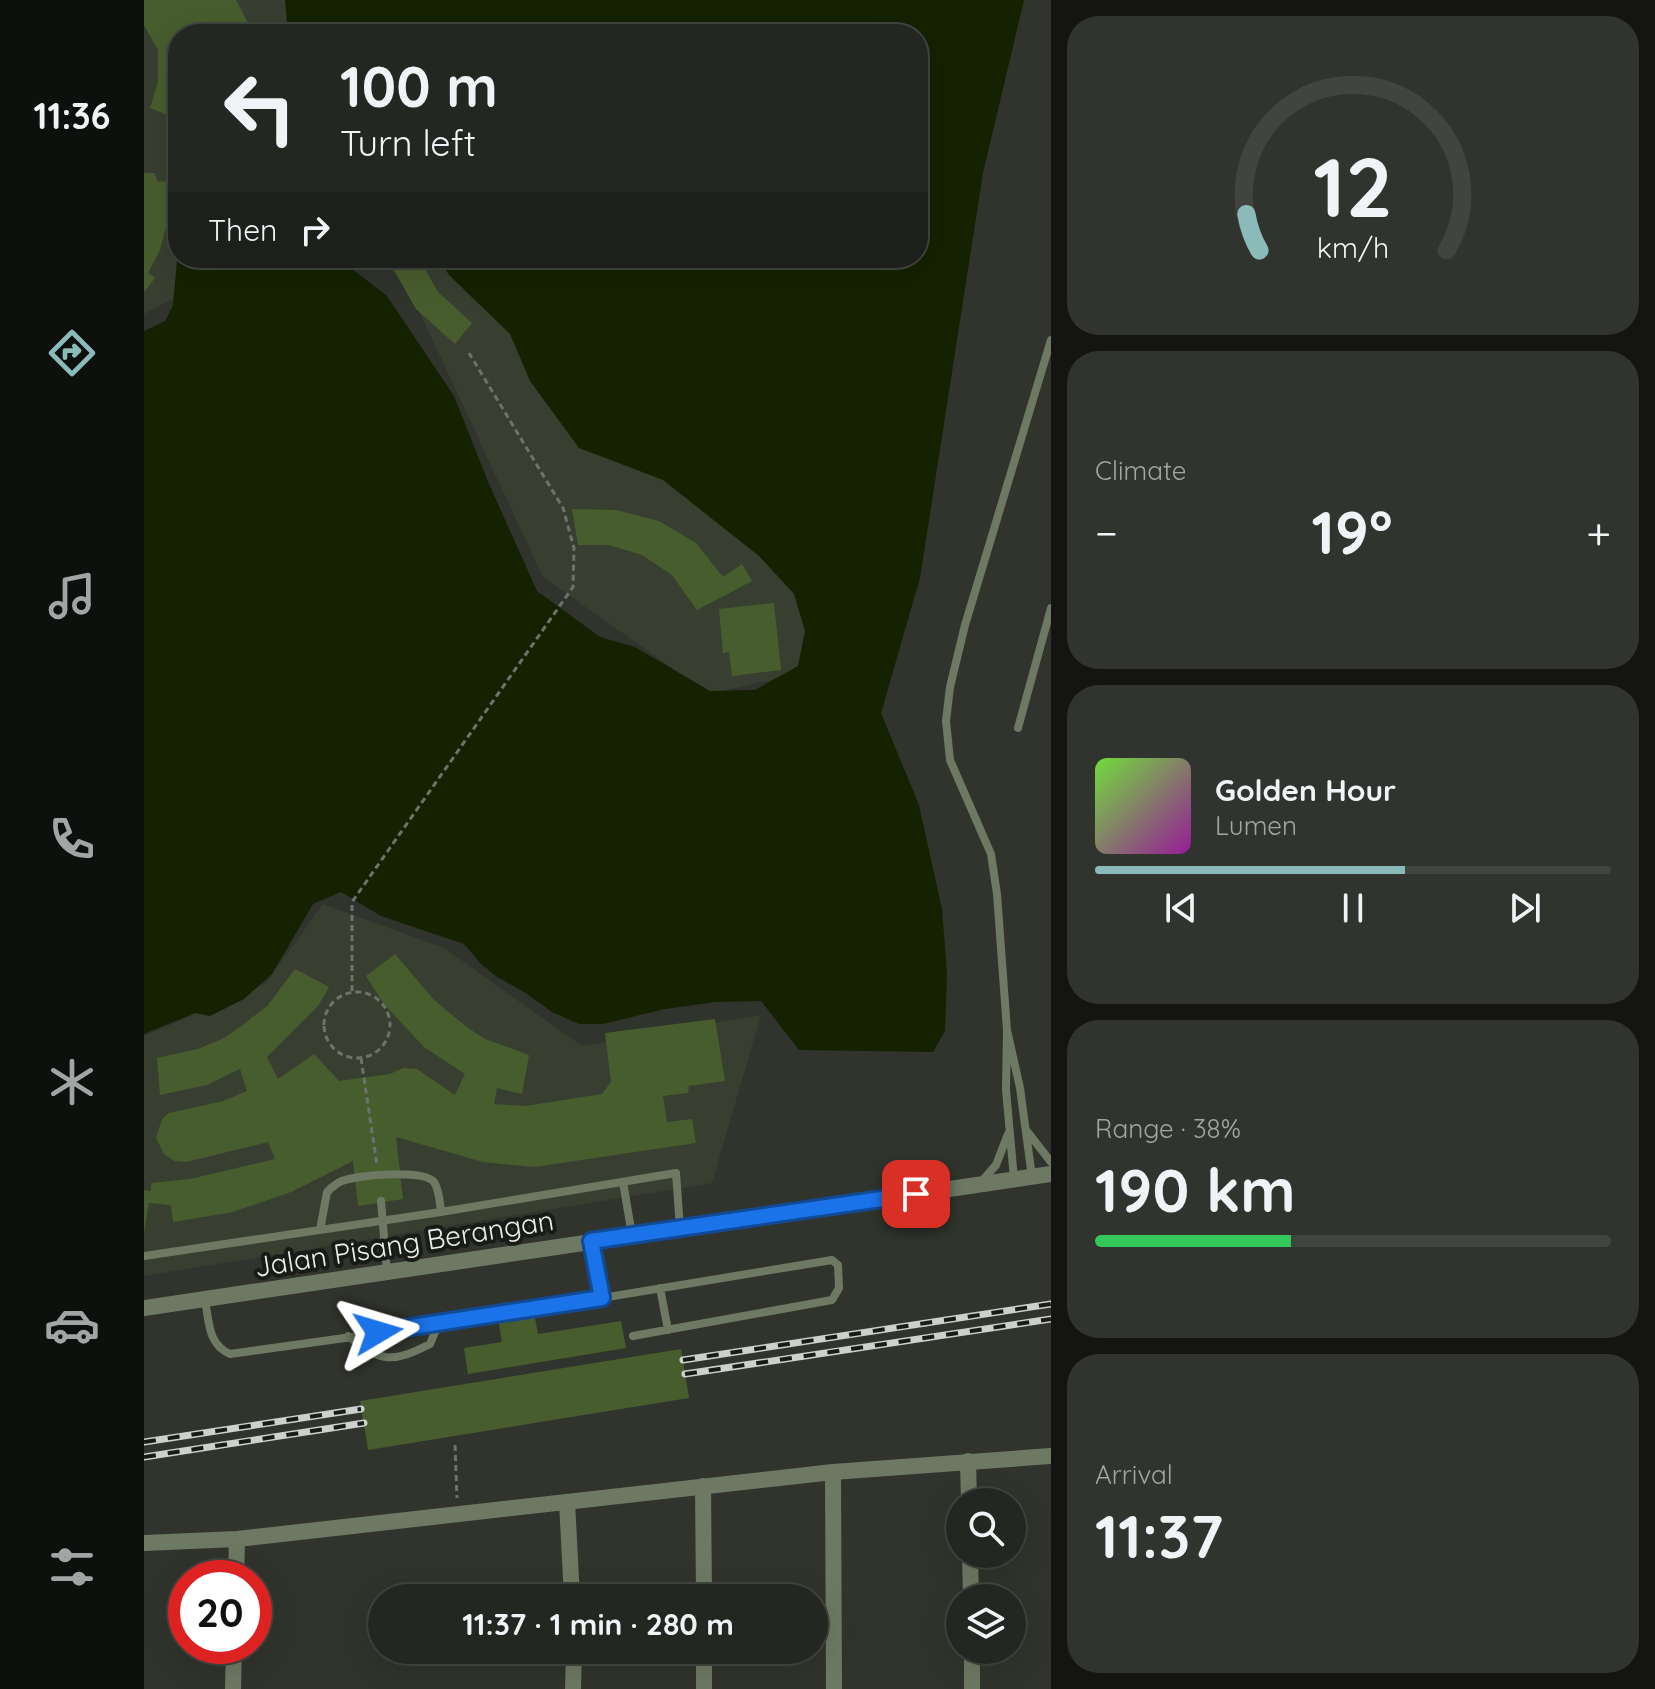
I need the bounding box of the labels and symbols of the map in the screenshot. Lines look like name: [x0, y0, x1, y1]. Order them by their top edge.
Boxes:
pin: [882, 1160, 950, 1228]
street label: Jalan Pisang Berangan: [252, 1202, 556, 1284]
position arrow: [336, 1290, 420, 1374]
speed limit sign: 20: [168, 1560, 272, 1664]

